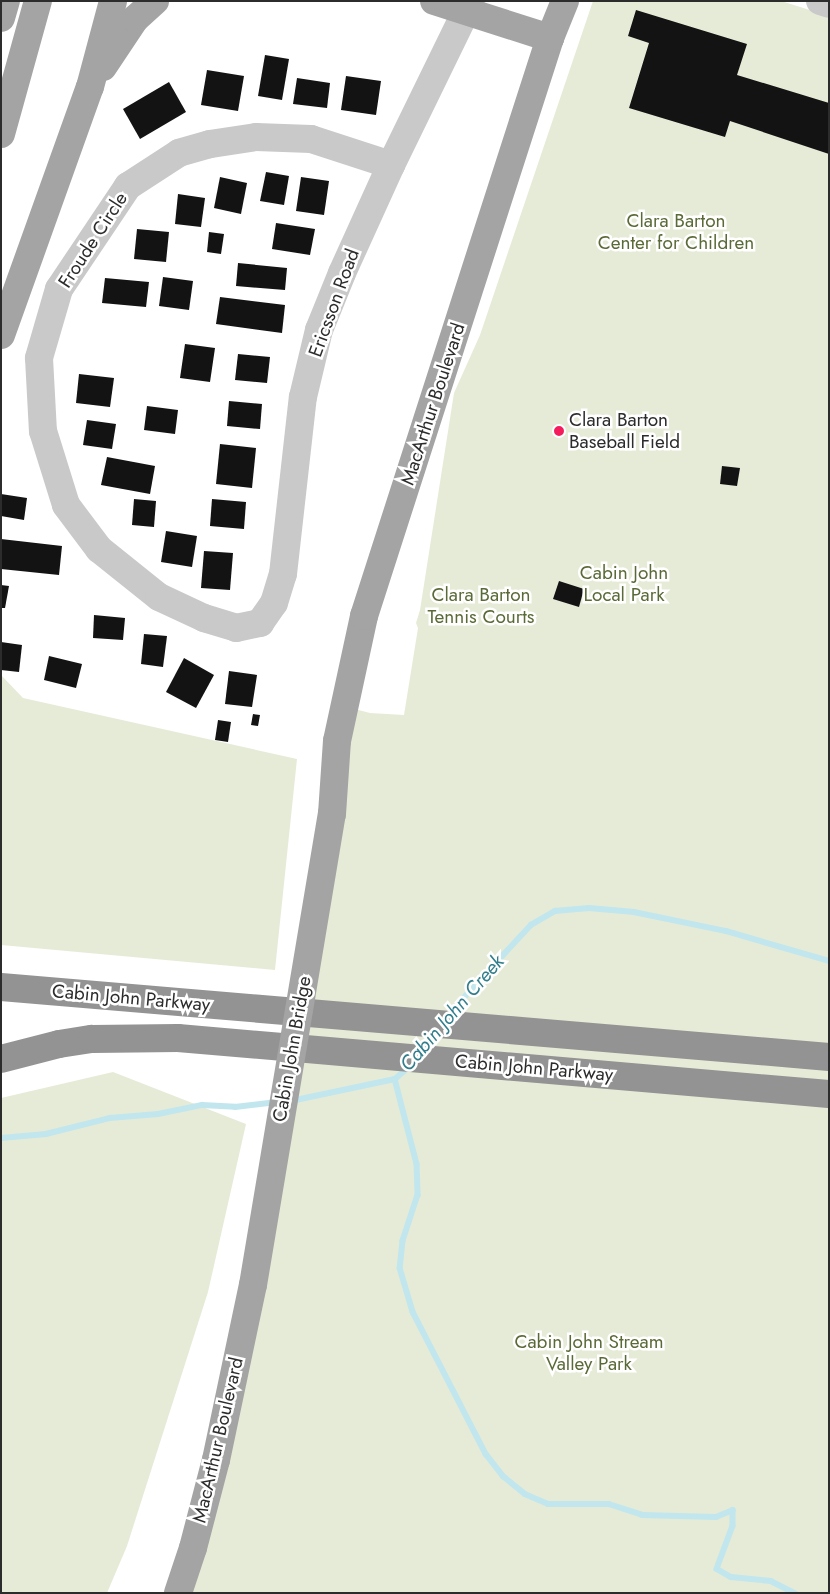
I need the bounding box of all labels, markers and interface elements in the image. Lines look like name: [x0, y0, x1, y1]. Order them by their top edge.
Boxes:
street label: Froude Circle: [54, 188, 132, 292]
park label: Clara Barton Center for Children: [598, 210, 754, 254]
street label: Ericsson Road: [304, 246, 364, 360]
street label: MacArthur Boulevard: [396, 320, 470, 488]
place label: Clara Barton Baseball Field: [569, 409, 680, 453]
marker: Clara Barton Baseball Field: [553, 425, 565, 437]
park label: Cabin John Local Park: [580, 562, 668, 606]
park label: Clara Barton Tennis Courts: [427, 584, 535, 628]
water label: Cabin John Creek: [395, 950, 509, 1076]
street label: Cabin John Bridge: [268, 974, 316, 1124]
street label: Cabin John Parkway: [51, 980, 211, 1016]
street label: Cabin John Parkway: [454, 1050, 614, 1086]
park label: Cabin John Stream Valley Park: [514, 1331, 664, 1375]
street label: MacArthur Boulevard: [188, 1355, 248, 1525]

